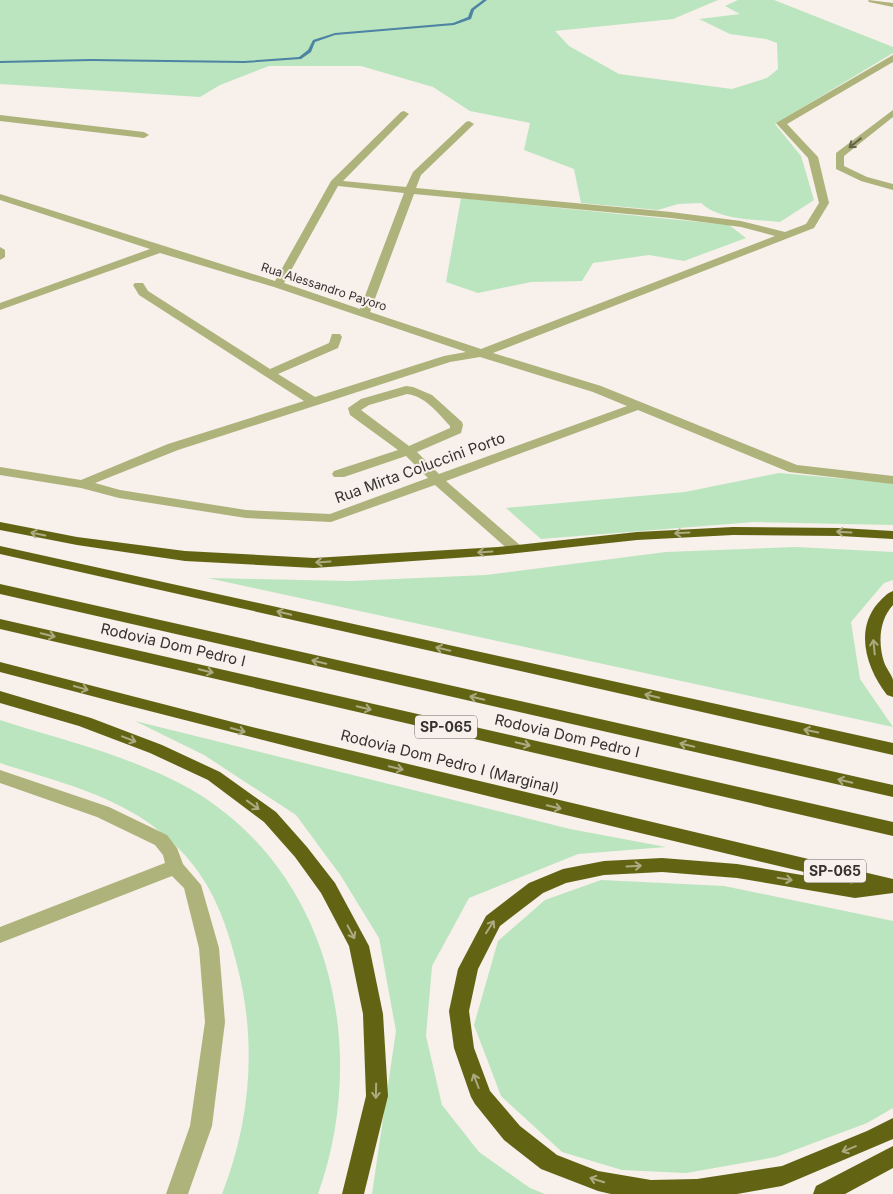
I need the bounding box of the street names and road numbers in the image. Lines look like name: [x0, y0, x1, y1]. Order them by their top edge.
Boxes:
street label: Rua Alessandro Payoro: [259, 259, 389, 314]
street label: Rua Mirta Coluccini Porto: [332, 428, 508, 507]
street label: Rodovia Dom Pedro I: [99, 619, 247, 670]
street label: Rodovia Dom Pedro I: [493, 710, 641, 761]
road number: SP-065: [415, 716, 477, 739]
street label: Rodovia Dom Pedro I (Marginal): [339, 725, 561, 798]
road number: SP-065: [804, 859, 866, 882]

